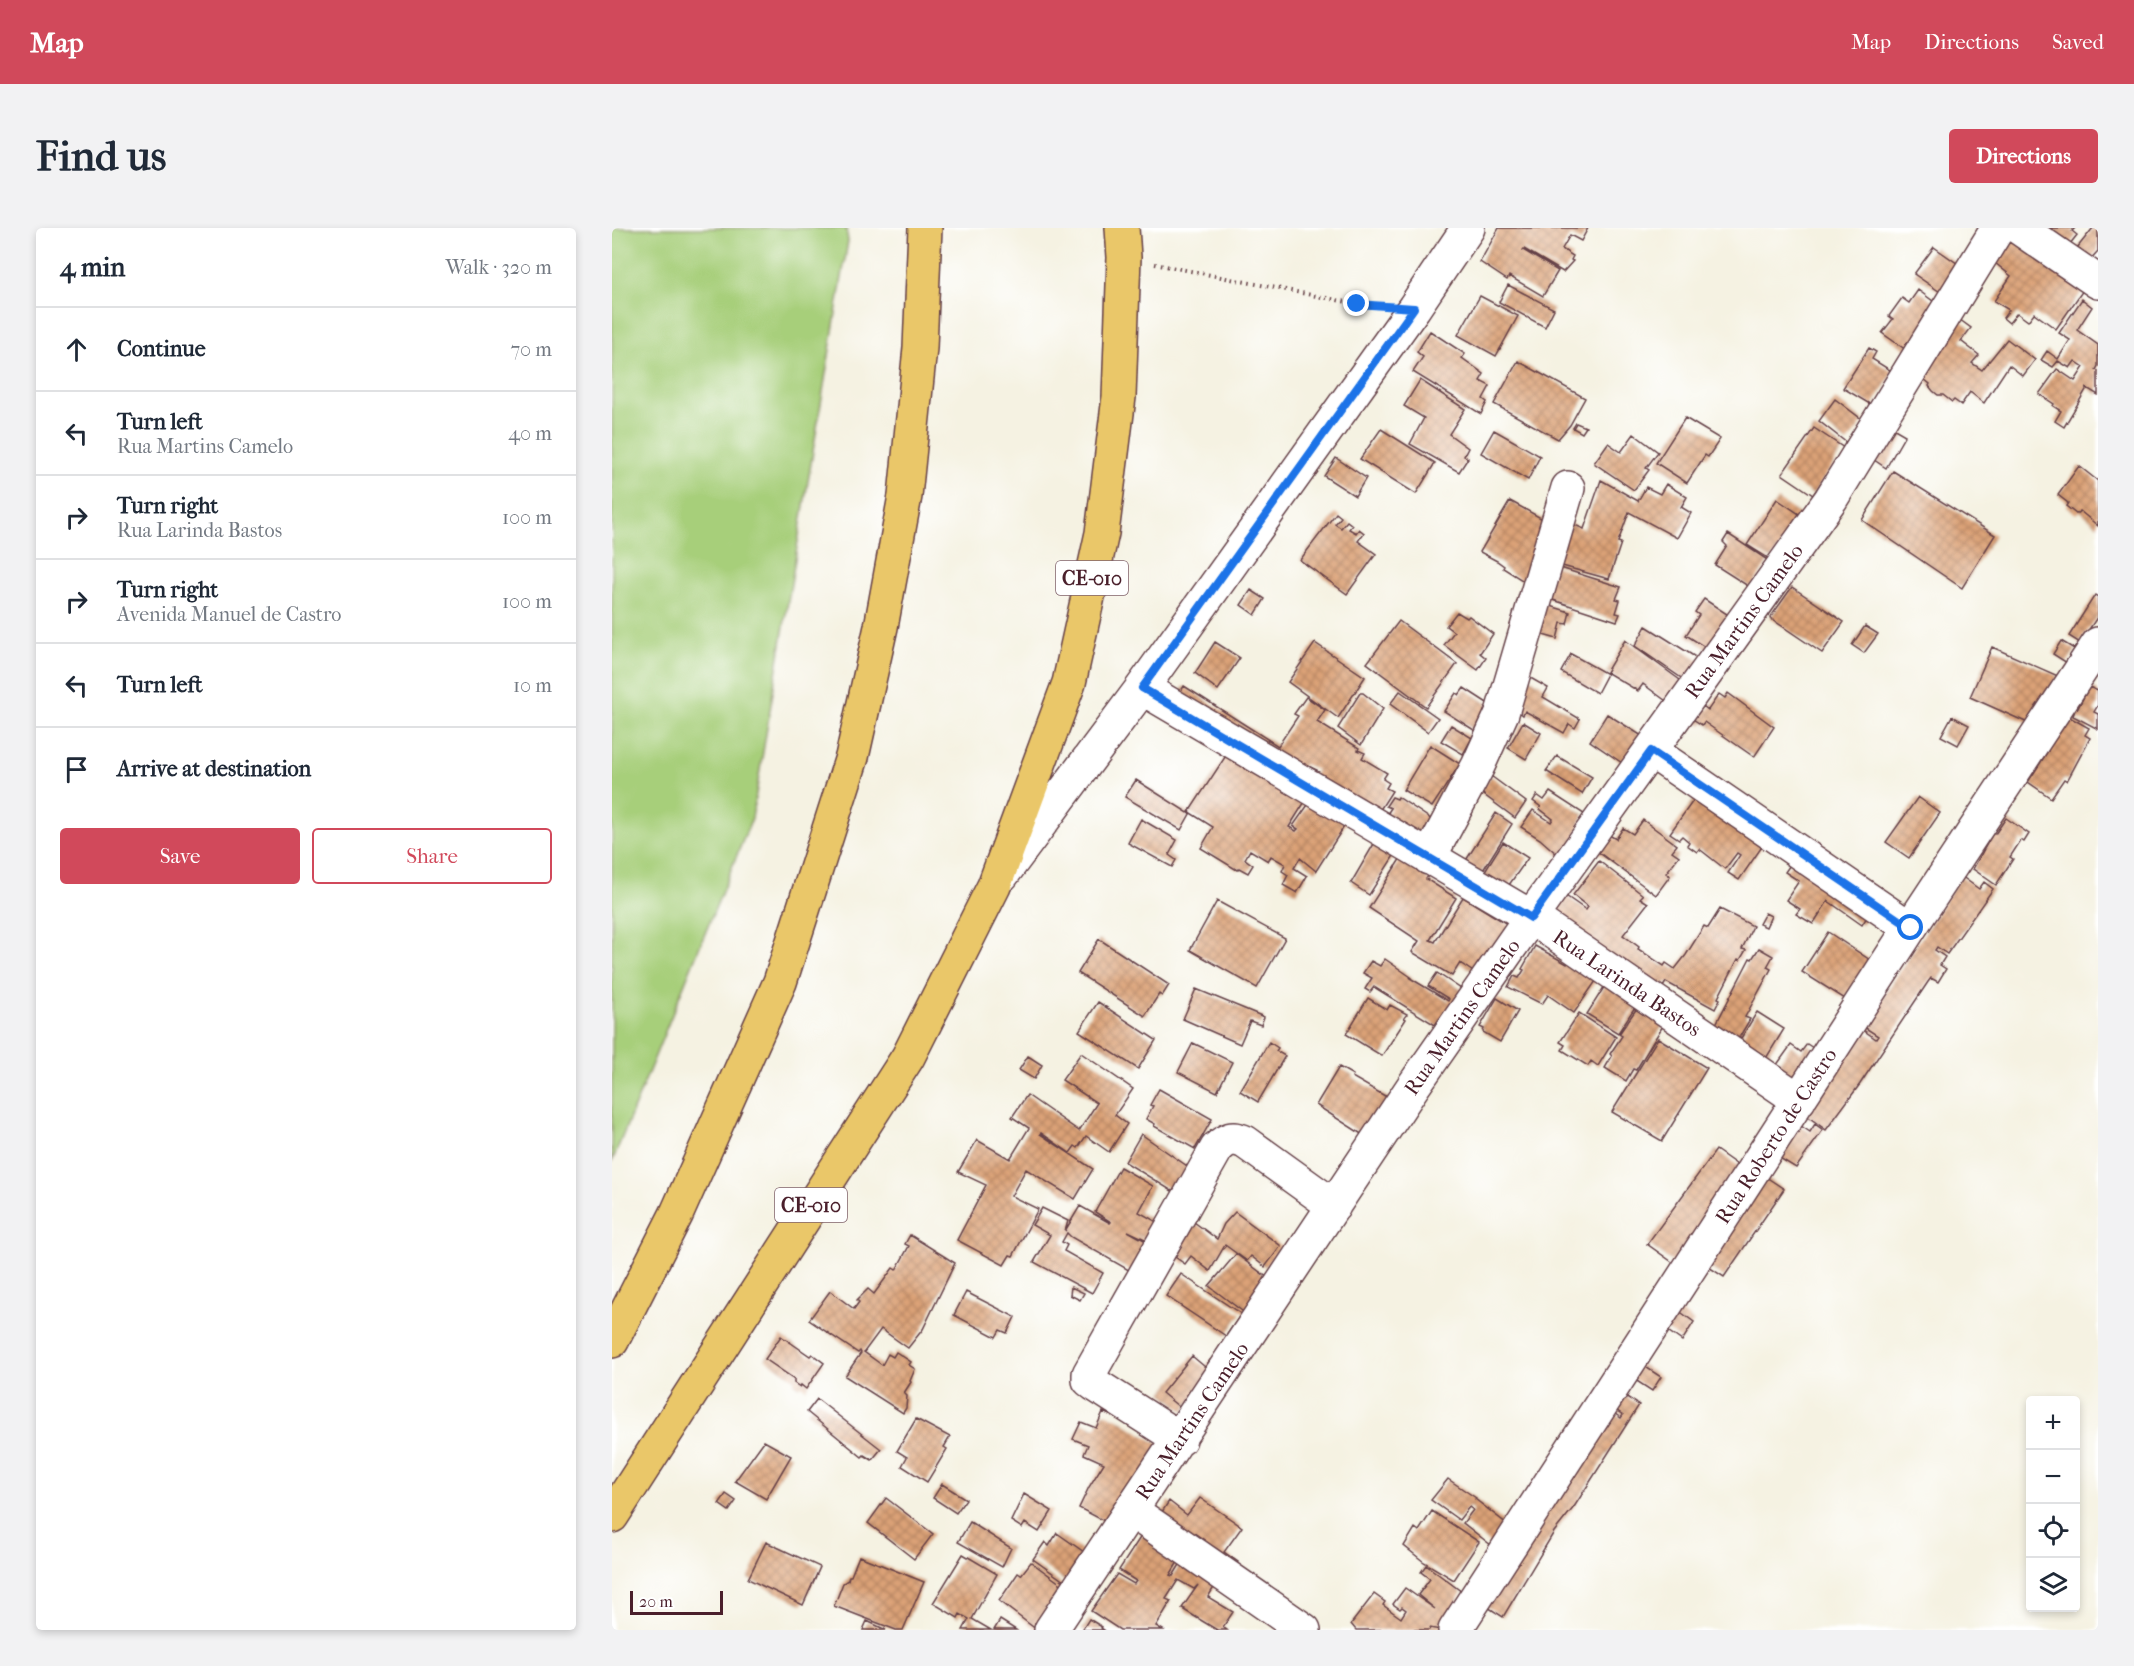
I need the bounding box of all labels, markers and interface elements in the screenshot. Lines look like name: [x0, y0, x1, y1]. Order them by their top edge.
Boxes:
text: Map: [30, 26, 84, 59]
text: Map: [1851, 30, 1891, 54]
text: Directions: [1924, 30, 2019, 54]
text: Saved: [2052, 30, 2104, 54]
button: Directions: [1949, 129, 2098, 183]
text: Find us: [36, 132, 166, 181]
text: 4 min: [60, 252, 125, 283]
text: Walk · 320 m: [446, 256, 552, 279]
route end: [1343, 290, 1369, 316]
icon: ahead: [60, 333, 93, 366]
text: Continue: [117, 336, 206, 362]
text: 70 m: [510, 338, 552, 361]
text: Turn left: [117, 409, 203, 435]
icon: left: [60, 417, 93, 450]
text: 40 m: [508, 422, 552, 445]
text: Rua Martins Camelo: [117, 435, 293, 458]
text: Turn right: [117, 493, 218, 519]
icon: right: [60, 501, 93, 534]
text: 100 m: [502, 506, 552, 529]
text: Rua Larinda Bastos: [117, 519, 282, 542]
street label: Rua Martins Camelo: [1680, 539, 1808, 703]
road number: CE-010: [1056, 561, 1128, 595]
text: Turn right: [117, 577, 218, 603]
icon: right: [60, 585, 93, 618]
text: 100 m: [502, 590, 552, 613]
text: Avenida Manuel de Castro: [117, 603, 341, 626]
icon: left: [60, 669, 93, 702]
text: Turn left: [117, 672, 203, 698]
text: 10 m: [513, 674, 552, 697]
icon: arrive: [60, 753, 93, 786]
text: Arrive at destination: [117, 756, 311, 782]
button: Save: [60, 828, 300, 884]
button: Share: [312, 828, 552, 884]
route start: [1897, 914, 1923, 940]
street label: Rua Larinda Bastos: [1548, 925, 1706, 1042]
street label: Rua Martins Camelo: [1399, 934, 1525, 1100]
street label: Rua Roberto de Castro: [1710, 1044, 1842, 1228]
road number: CE-010: [775, 1188, 847, 1222]
street label: Rua Martins Camelo: [1130, 1338, 1254, 1504]
map controls: [2026, 1396, 2080, 1612]
button: +: [2026, 1396, 2080, 1450]
button: −: [2026, 1450, 2080, 1504]
button: locate: [2026, 1504, 2080, 1558]
button: layers: [2026, 1558, 2080, 1612]
scale bar: [630, 1588, 723, 1616]
text: 20 m: [639, 1592, 673, 1611]

